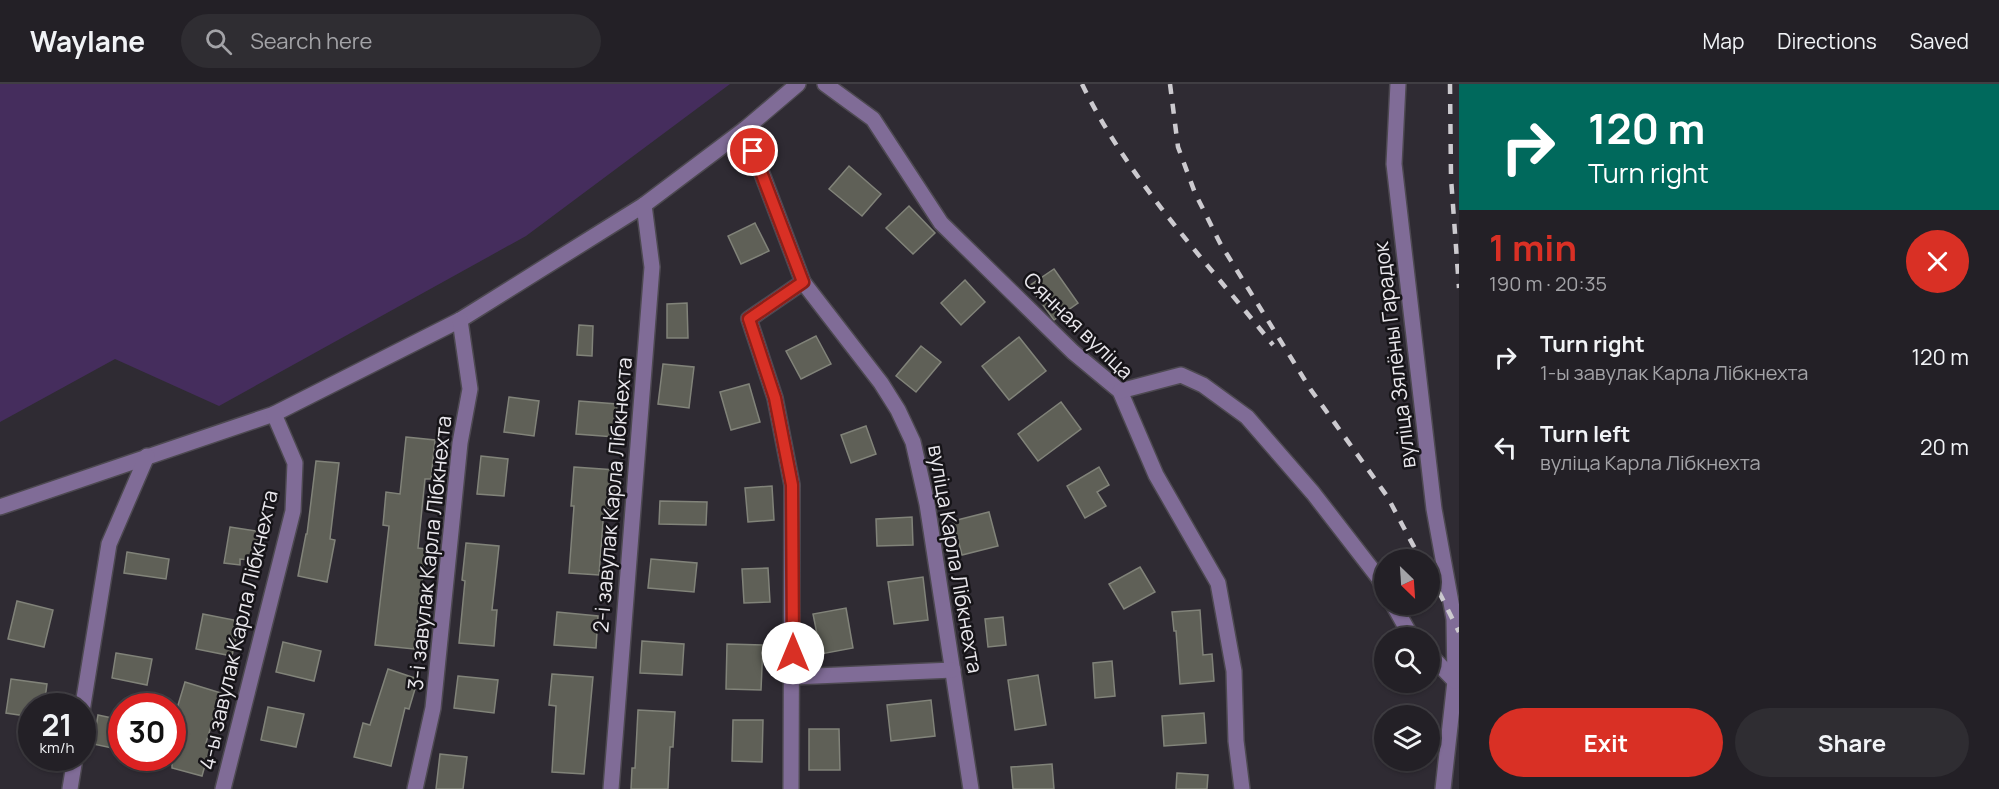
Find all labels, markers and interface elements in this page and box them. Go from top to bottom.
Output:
search box [181,14,601,68]
text: Waylane [30,22,145,60]
icon: search [202,25,235,58]
text: Search here [250,26,372,56]
text: Map [1703,27,1744,55]
text: Directions [1777,27,1877,55]
text: Saved [1910,27,1969,55]
text: 120 m [1588,99,1705,157]
icon: right [1489,108,1567,186]
pin [727,125,778,176]
icon: arrive [736,134,769,167]
text: Turn right [1588,154,1709,191]
text: 1 min [1489,223,1577,272]
button: close [1906,230,1969,293]
street label: вуліца Зялёны Гарадок [1366,240,1422,470]
street label: Сянная вуліца [1018,266,1140,385]
text: 190 m · 20:35 [1489,270,1607,297]
text: Turn right [1540,329,1645,359]
icon: right [1489,341,1522,374]
text: 120 m [1911,342,1969,372]
street label: 2-і завулак Карла Лібкнехта [586,356,638,634]
text: 1-ы завулак Карла Лібкнехта [1540,359,1808,386]
street label: 3-і завулак Карла Лібкнехта [401,414,457,692]
text: Turn left [1540,419,1630,449]
icon: left [1489,431,1522,464]
text: 20 m [1920,432,1969,462]
street label: вуліца Карла Лібкнехта [922,442,990,675]
text: вуліца Карла Лібкнехта [1540,449,1761,476]
street label: 4-ы завулак Карла Лібкнехта [192,487,284,772]
north arrow [1374,549,1440,615]
map controls [1374,549,1440,771]
position arrow [761,621,825,685]
button: search [1374,627,1440,693]
speed limit sign: 30 [108,693,186,771]
text: 21 [41,704,73,745]
button: layers [1374,705,1440,771]
button: Exit [1489,708,1723,777]
button: Share [1735,708,1969,777]
text: km/h [40,737,74,758]

